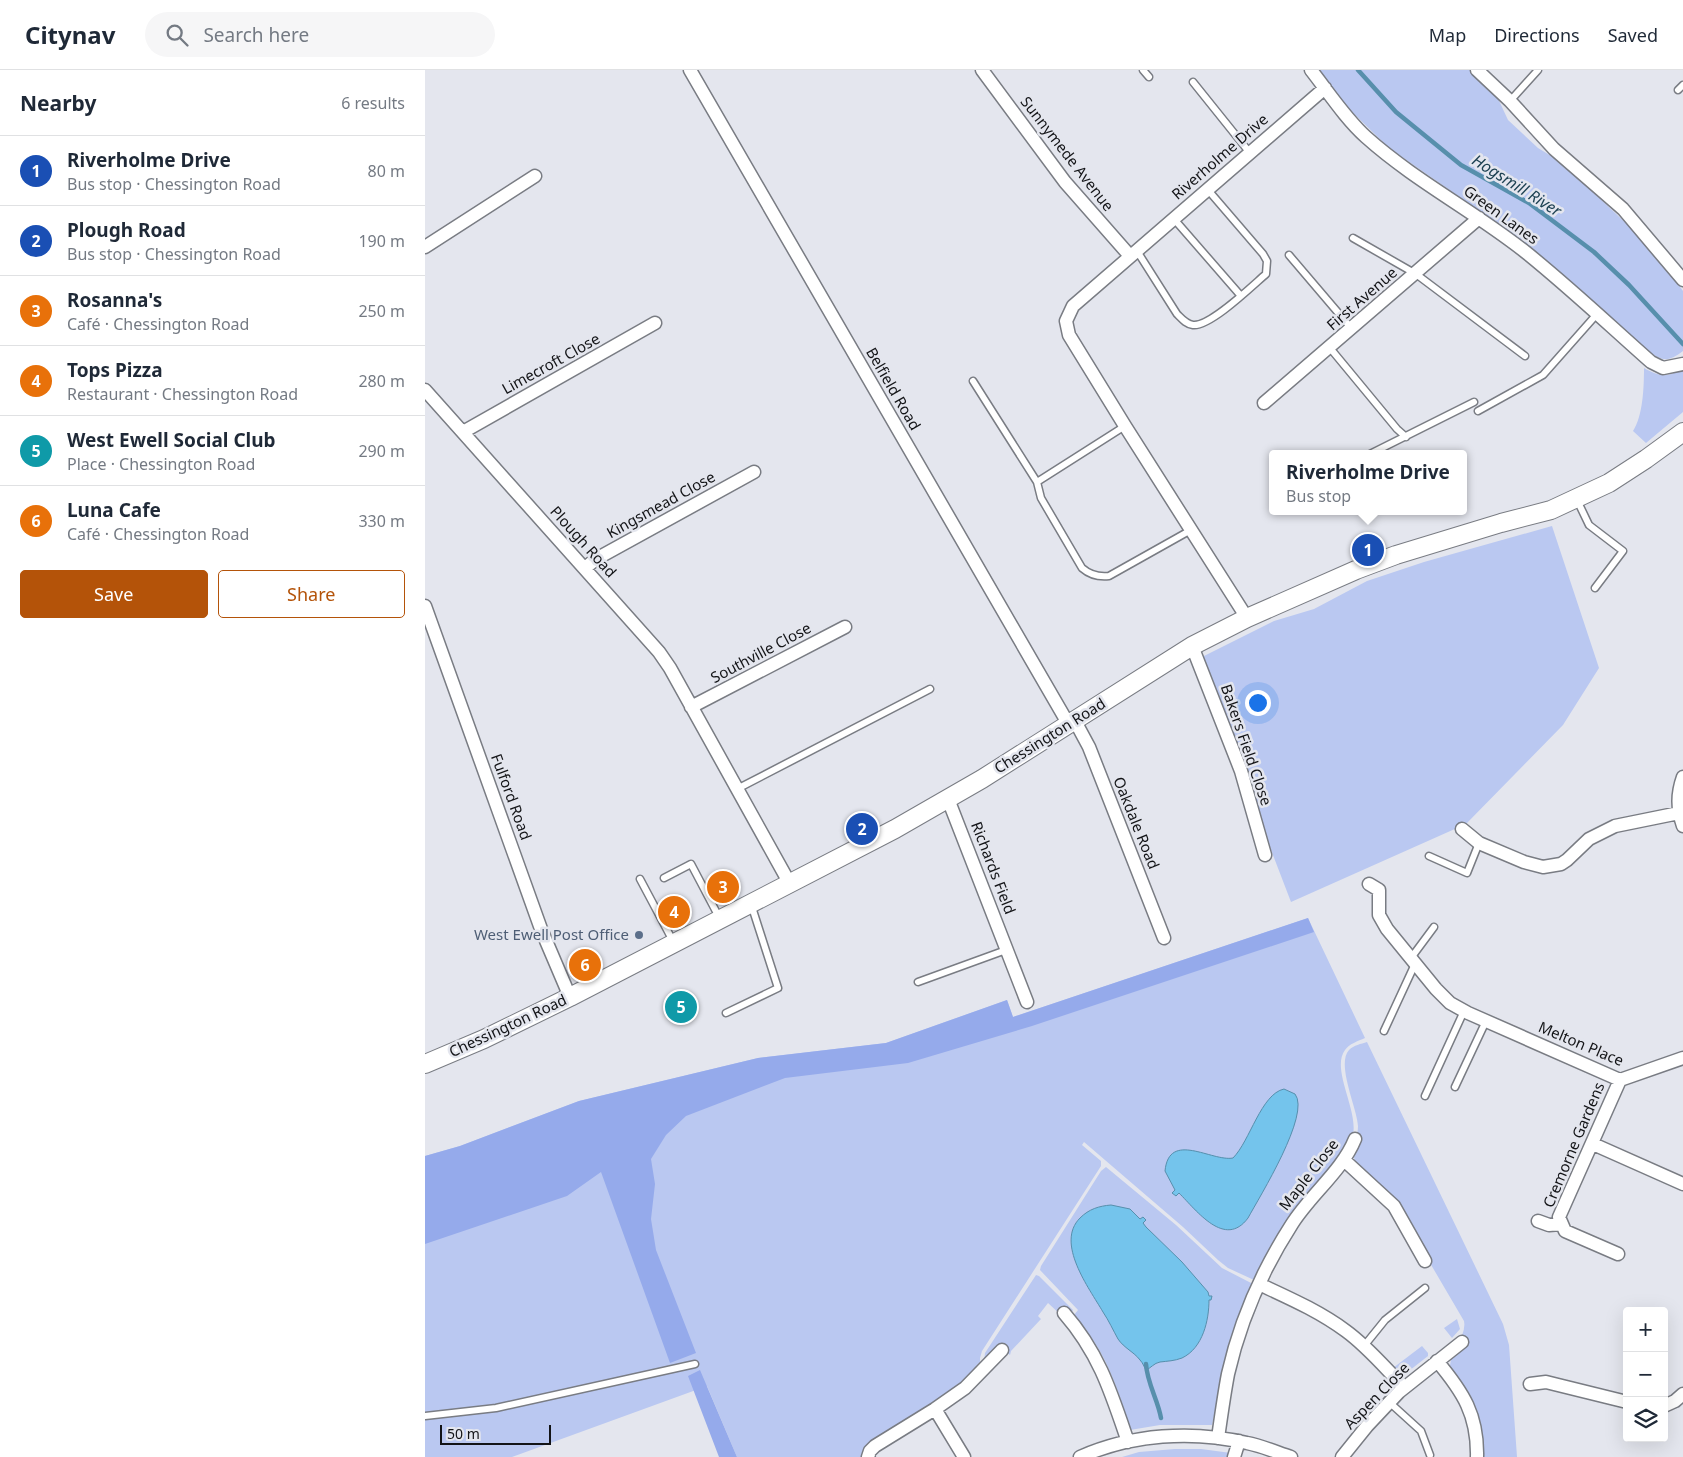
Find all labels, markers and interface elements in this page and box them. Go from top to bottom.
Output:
search box [145,12,495,57]
text: Citynav [25,18,115,51]
icon: search [163,21,191,49]
text: Search here [203,22,309,48]
text: Map [1429,23,1466,47]
text: Directions [1494,23,1580,47]
text: Saved [1608,23,1658,47]
text: Nearby [20,89,96,117]
text: 6 results [341,92,405,114]
street label: Sunnymede Avenue [1017,92,1119,215]
street label: Riverholme Drive [1167,109,1272,204]
text: Riverholme Drive [67,147,231,173]
water label: Hogsmill River [1468,149,1566,222]
text: 1 [31,160,41,182]
text: 80 m [368,160,405,182]
text: Bus stop · Chessington Road [67,173,281,195]
street label: Green Lanes [1460,180,1543,248]
text: Plough Road [67,217,186,243]
text: 2 [31,230,41,252]
text: 190 m [358,230,405,252]
text: Bus stop · Chessington Road [67,243,281,265]
street label: First Avenue [1322,262,1401,334]
text: Rosanna's [67,287,162,313]
text: 3 [31,300,41,322]
text: 250 m [358,300,405,322]
text: Café · Chessington Road [67,313,249,335]
street label: Limecroft Close [498,328,603,398]
street label: Belfield Road [862,343,926,434]
text: Tops Pizza [67,357,163,383]
text: 4 [31,370,41,392]
text: 280 m [358,370,405,392]
text: Restaurant · Chessington Road [67,383,298,405]
text: West Ewell Social Club [67,427,276,453]
text: 5 [31,440,41,462]
text: 290 m [358,440,405,462]
popup [1269,450,1467,515]
text: Place · Chessington Road [67,453,255,475]
text: Riverholme Drive [1286,459,1450,485]
street label: Kingsmead Close [603,466,718,542]
text: Bus stop [1286,485,1351,507]
text: Luna Cafe [67,497,161,523]
street label: Plough Road [546,501,621,581]
text: 6 [31,510,41,532]
text: 330 m [358,510,405,532]
text: Café · Chessington Road [67,523,249,545]
pin: 1 [1352,531,1384,569]
button: Save [20,570,208,618]
button: Share [218,570,405,618]
street label: Southville Close [707,617,814,687]
street label: Bakers Field Close [1217,681,1277,808]
your location [1245,690,1271,716]
street label: Chessington Road [990,693,1109,777]
street label: Fulford Road [487,751,537,842]
street label: Oakdale Road [1109,773,1165,872]
pin: 2 [846,810,878,848]
street label: Richards Field [967,819,1021,917]
pin: 3 [707,868,739,906]
pin: 4 [658,893,690,931]
place label: West Ewell Post Office [474,924,629,944]
marker: West Ewell Post Office [633,929,645,941]
pin: 6 [569,946,601,984]
pin: 5 [665,988,697,1026]
street label: Chessington Road [446,989,570,1061]
street label: Melton Place [1536,1016,1627,1070]
street label: Cremorne Gardens [1538,1079,1608,1210]
street label: Maple Close [1274,1135,1342,1214]
map controls [1623,1307,1668,1442]
button: + [1623,1307,1668,1352]
button: − [1623,1352,1668,1397]
street label: Aspen Close [1339,1358,1413,1433]
button: layers [1623,1397,1668,1442]
scale bar [440,1422,551,1445]
text: 50 m [447,1424,480,1443]

